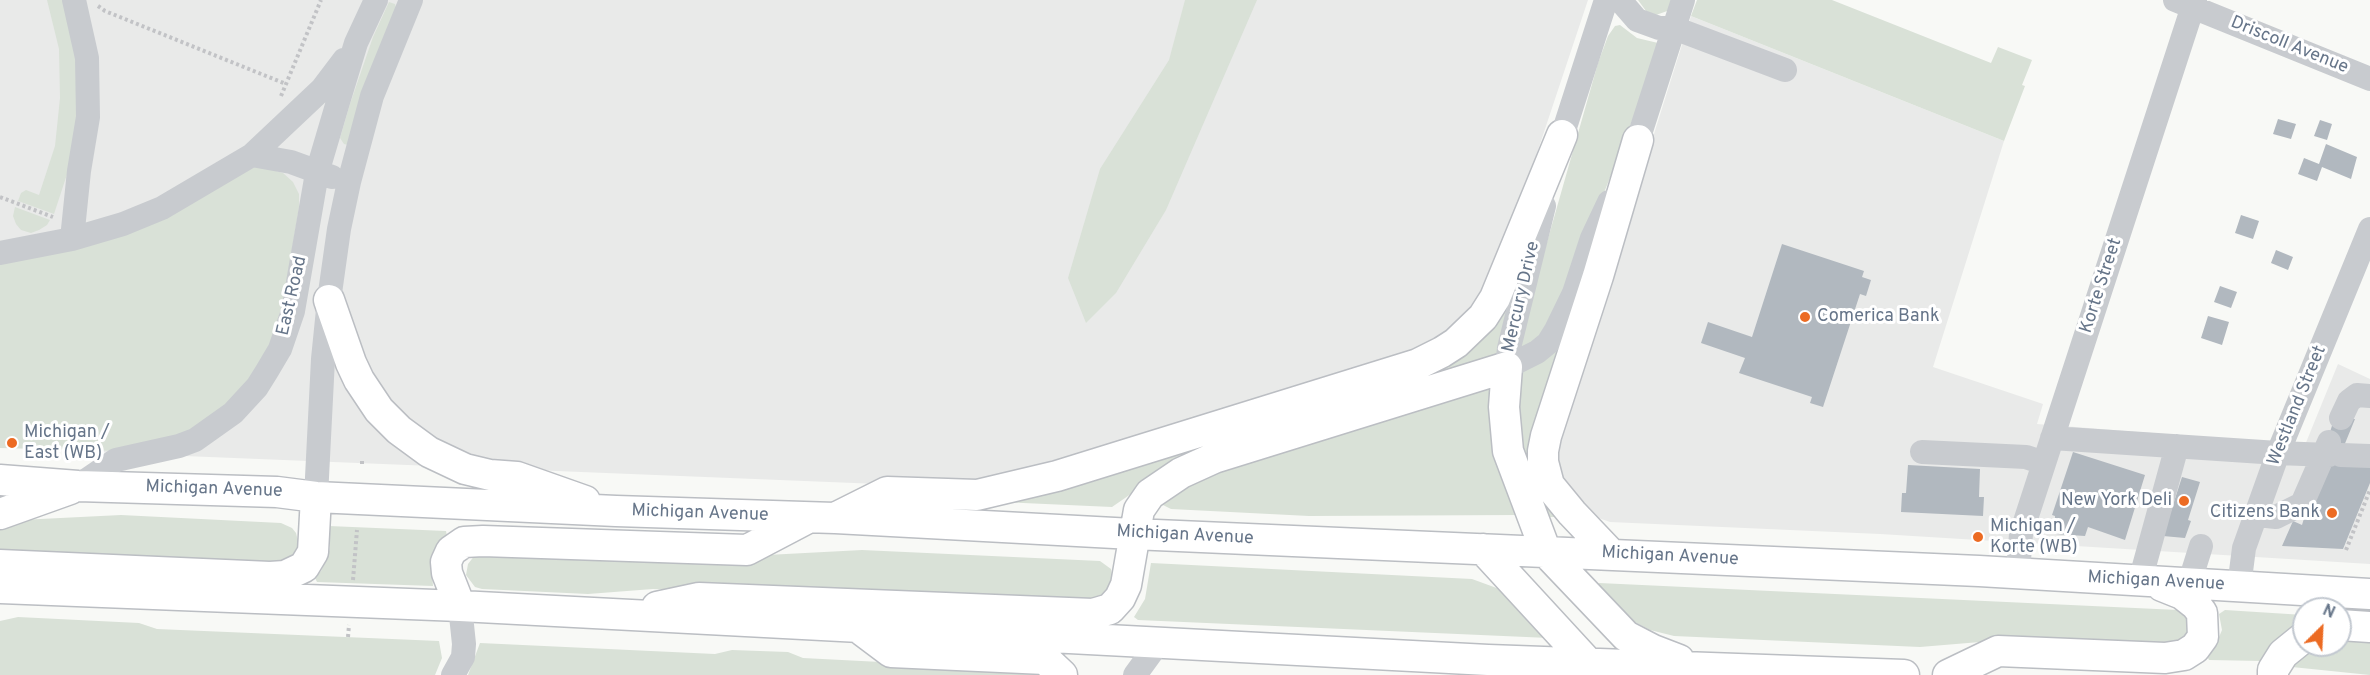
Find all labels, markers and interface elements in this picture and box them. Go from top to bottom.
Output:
street label: Driscoll Avenue [2227,13,2351,79]
street label: Korte Street [2076,236,2128,336]
street label: Mercury Drive [1499,239,1545,355]
street label: East Road [273,254,313,338]
place label: Comerica Bank [1817,306,1939,328]
marker: Comerica Bank [1798,310,1812,324]
street label: Westland Street [2264,343,2332,469]
place label: Michigan / East (WB) [24,422,110,464]
marker: Michigan / East (WB) [5,436,19,450]
street label: Michigan Avenue [145,477,283,503]
place label: New York Deli [2061,490,2172,512]
marker: New York Deli [2177,494,2191,508]
street label: Michigan Avenue [631,501,769,527]
place label: Citizens Bank [2210,502,2320,524]
marker: Citizens Bank [2325,506,2339,520]
place label: Michigan / Korte (WB) [1990,516,2078,558]
street label: Michigan Avenue [1116,522,1254,550]
marker: Michigan / Korte (WB) [1971,530,1985,544]
street label: Michigan Avenue [1601,543,1739,571]
street label: Michigan Avenue [2087,568,2225,596]
north arrow [2292,597,2352,657]
text: N [2319,601,2338,624]

